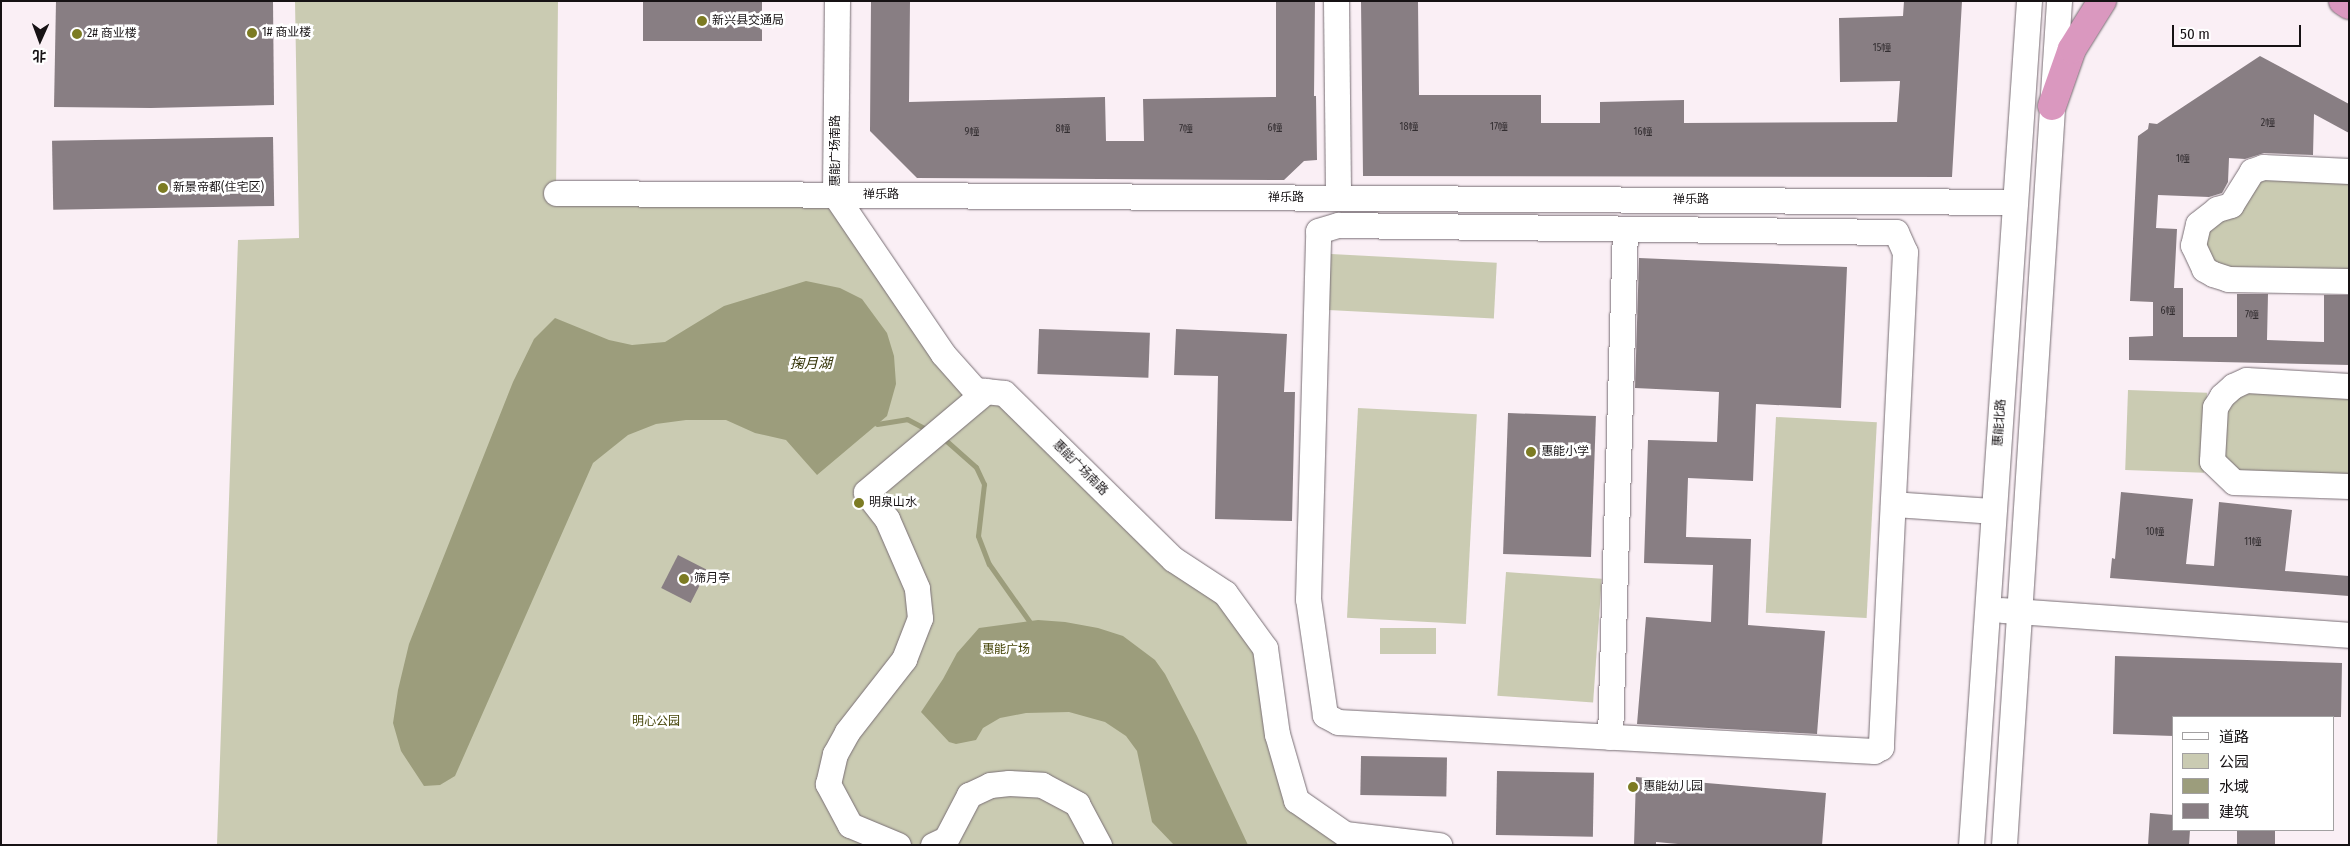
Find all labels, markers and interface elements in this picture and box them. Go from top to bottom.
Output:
place label: 新兴县交通局 [712,14,784,28]
north arrow [15,15,65,65]
marker: 新兴县交通局 [696,15,708,27]
scale bar [2175,15,2304,47]
text: 50 m [2180,25,2210,43]
place label: 1# 商业楼 [262,26,311,40]
place label: 2# 商业楼 [87,27,137,41]
marker: 1# 商业楼 [246,27,258,39]
marker: 2# 商业楼 [71,28,83,40]
house number: 15幢 [1873,43,1891,55]
text: 北 [32,47,47,64]
street label: 惠能广场南路 [829,115,843,187]
house number: 2幢 [2261,118,2275,130]
house number: 18幢 [1400,122,1418,134]
house number: 17幢 [1490,122,1508,134]
house number: 6幢 [1268,123,1282,135]
house number: 8幢 [1056,124,1070,136]
house number: 7幢 [1179,124,1193,136]
house number: 9幢 [965,127,979,139]
house number: 16幢 [1634,127,1652,139]
house number: 1幢 [2176,154,2190,166]
place label: 新景帝都(住宅区) [173,181,264,195]
marker: 新景帝都(住宅区) [157,182,169,194]
street label: 禅乐路 [863,188,899,202]
street label: 禅乐路 [1268,191,1304,205]
street label: 禅乐路 [1673,193,1709,207]
house number: 6幢 [2161,306,2175,318]
house number: 7幢 [2245,310,2259,322]
water label: 掬月湖 [790,356,832,372]
street label: 惠能北路 [1991,399,2009,447]
street label: 惠能广场南路 [1049,437,1111,499]
place label: 惠能小学 [1541,445,1589,459]
marker: 惠能小学 [1525,446,1537,458]
place label: 明泉山水 [869,496,917,510]
marker: 明泉山水 [853,497,865,509]
house number: 10幢 [2145,527,2165,539]
house number: 11幢 [2244,537,2262,549]
place label: 筛月亭 [694,572,730,586]
marker: 筛月亭 [678,573,690,585]
park label: 惠能广场 [982,643,1030,657]
park label: 明心公园 [632,715,680,729]
legend [2172,716,2335,831]
text: 道路 [2219,728,2249,746]
text: 公园 [2219,753,2249,771]
text: 水域 [2219,778,2249,796]
place label: 惠能幼儿园 [1643,780,1703,794]
marker: 惠能幼儿园 [1627,781,1639,793]
text: 建筑 [2219,803,2249,821]

